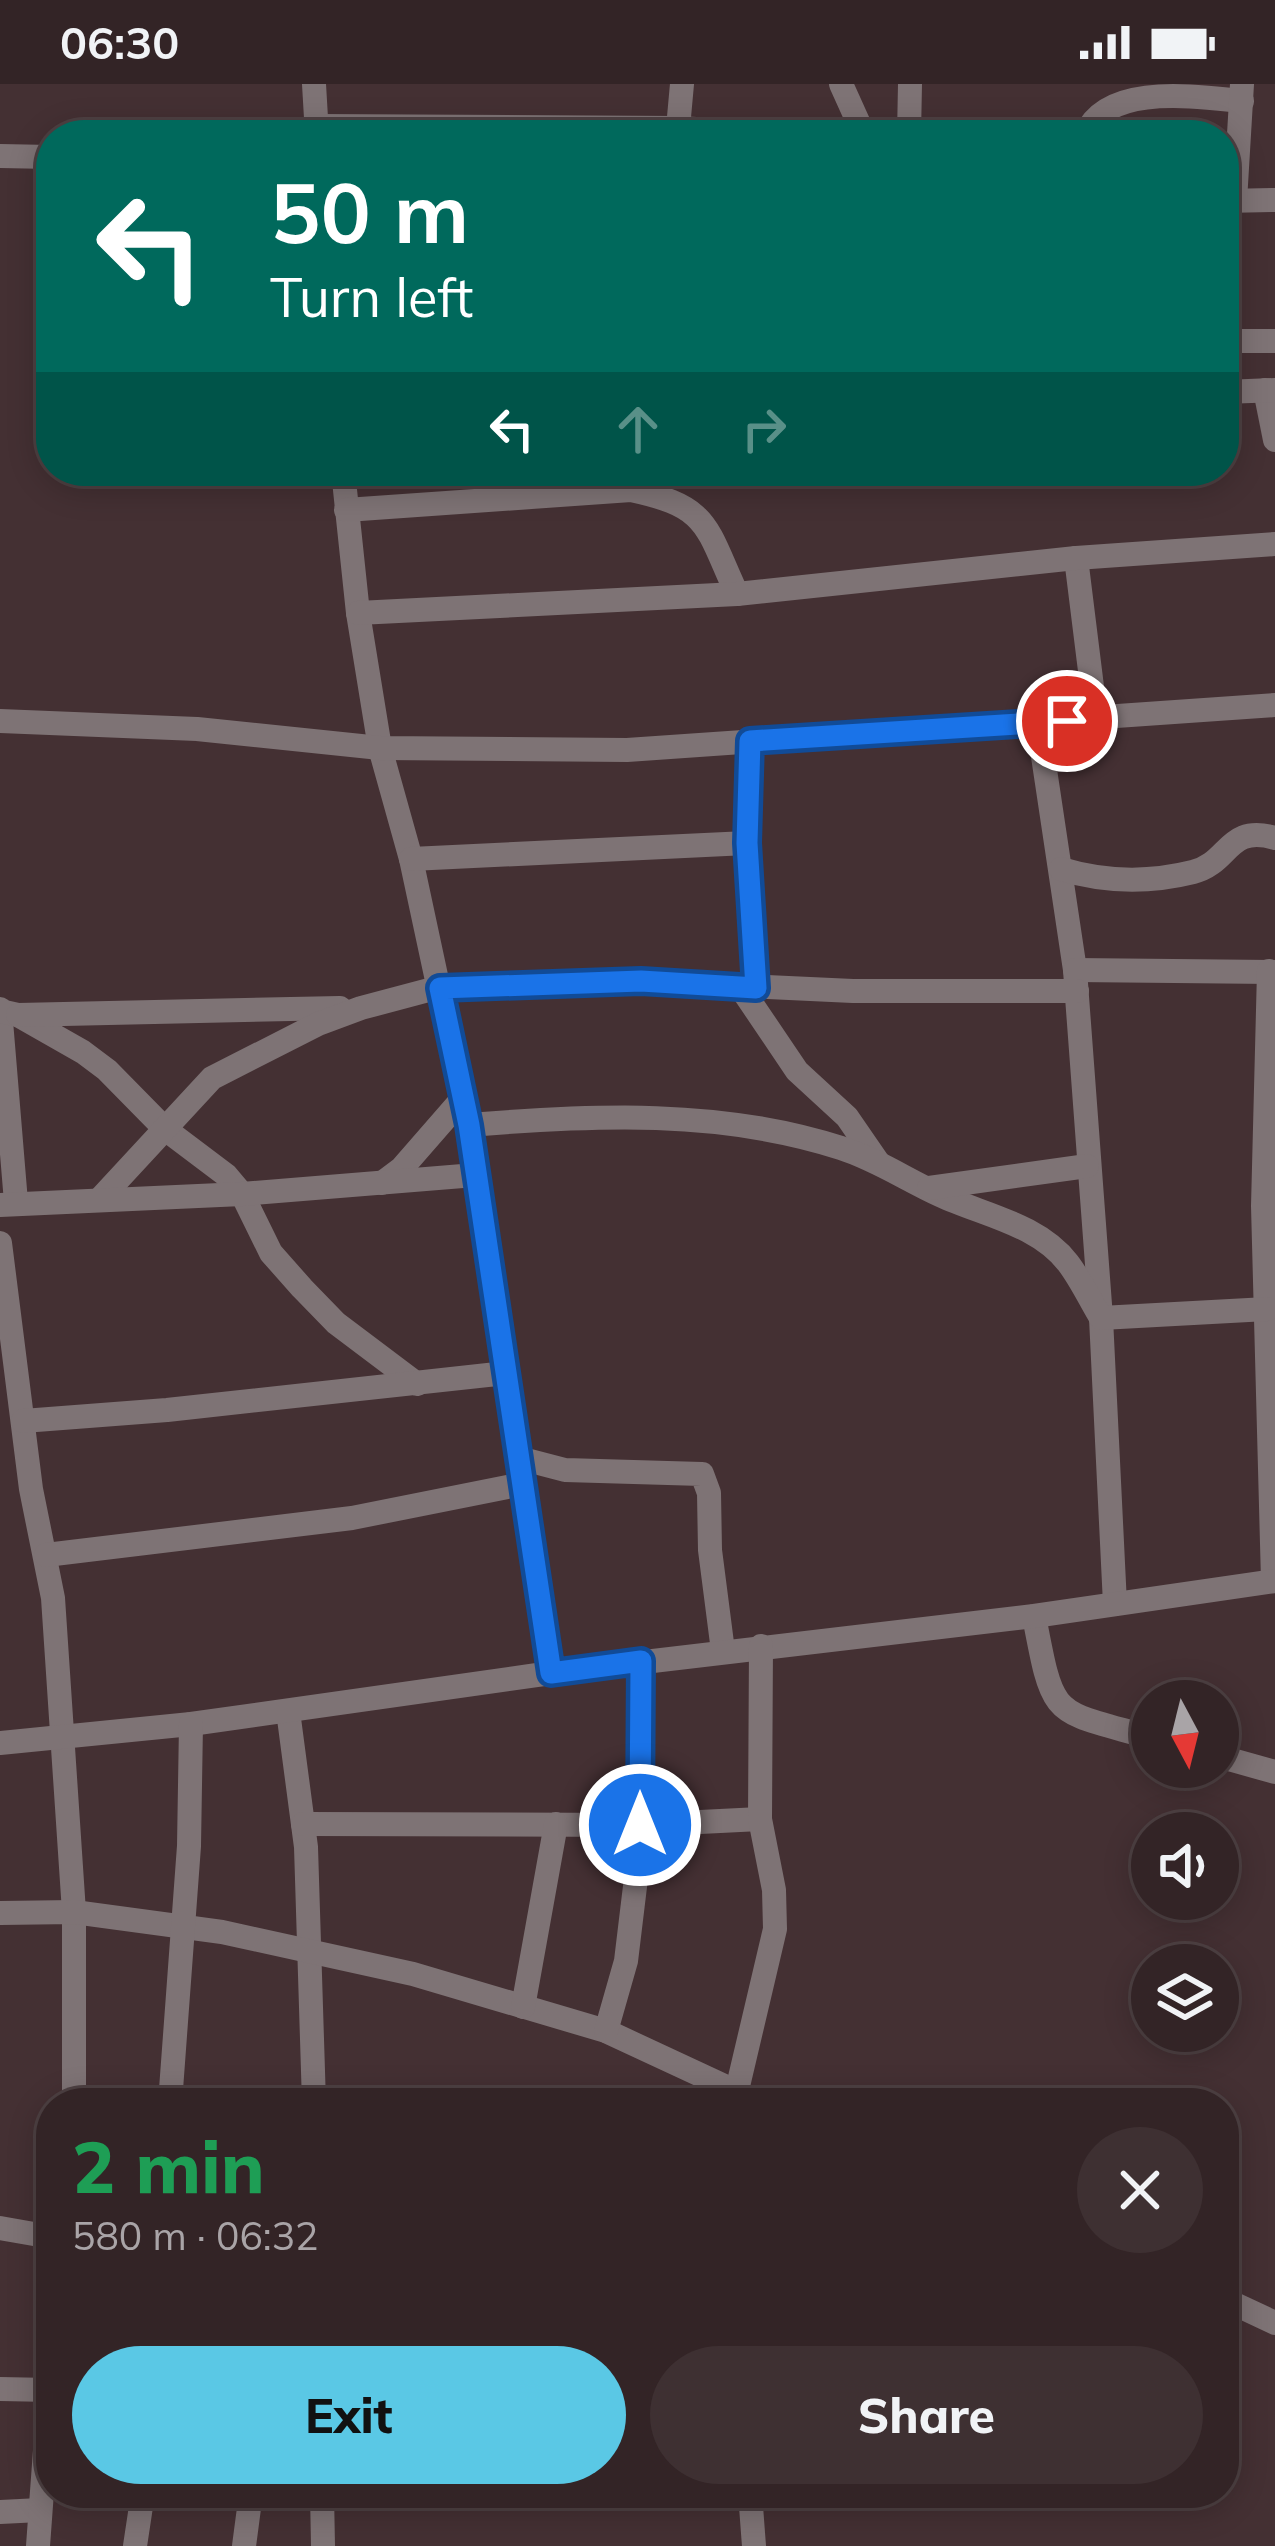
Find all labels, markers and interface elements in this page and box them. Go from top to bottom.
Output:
text: 06:30 [60,14,179,70]
text: 50 m [270,159,469,264]
icon: left [72,168,228,324]
text: Turn left [270,263,473,331]
icon: left [479,396,545,462]
icon: ahead [605,396,671,462]
icon: right [731,396,797,462]
pin [1016,670,1118,772]
icon: arrive [1034,688,1100,754]
north arrow [1131,1680,1239,1788]
map controls [1131,1680,1239,2052]
position arrow [577,1762,703,1888]
button: sound [1131,1812,1239,1920]
button: layers [1131,1944,1239,2052]
text: 2 min [72,2121,265,2211]
button: close [1077,2127,1203,2253]
text: 580 m · 06:32 [72,2211,318,2260]
button: Exit [72,2346,626,2484]
button: Share [650,2346,1203,2484]

